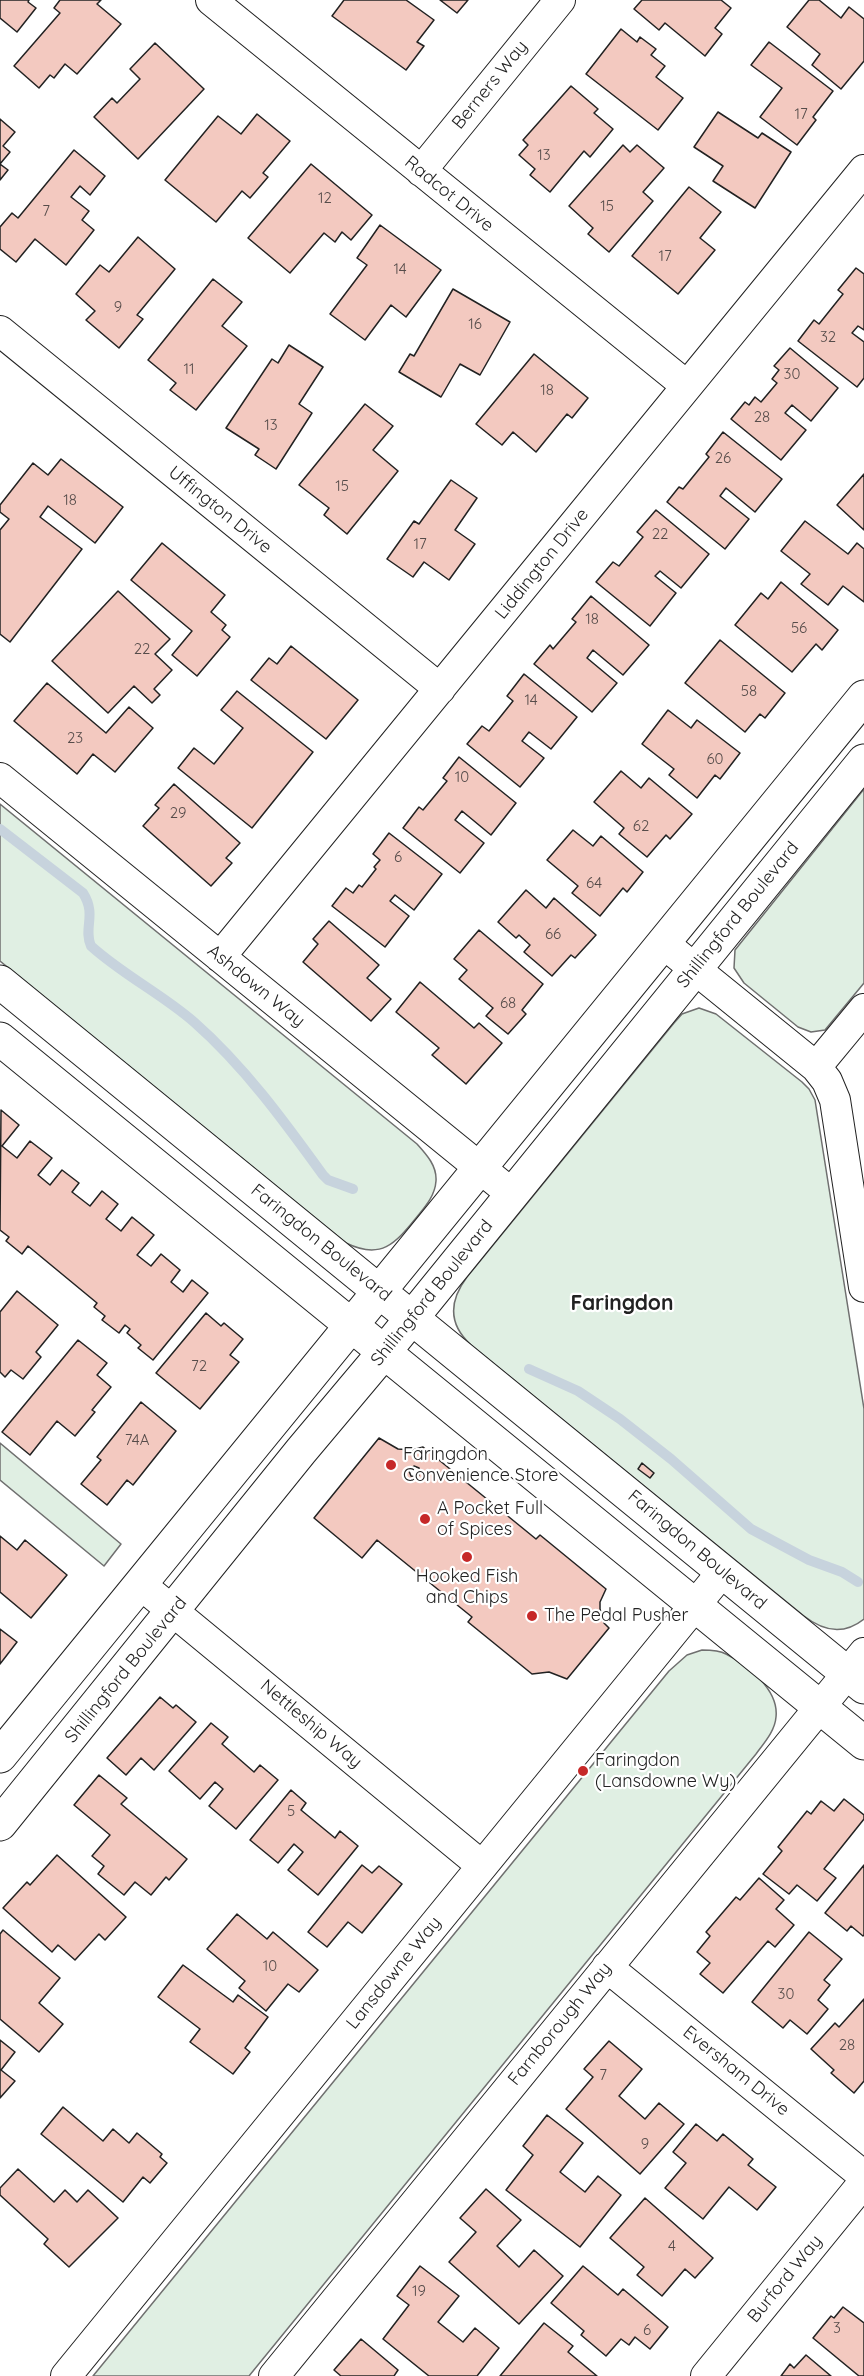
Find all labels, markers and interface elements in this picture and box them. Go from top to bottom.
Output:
street label: Berners Way [448,36,532,134]
house number: 17 [794,105,808,123]
house number: 13 [537,146,551,164]
street label: Radcot Drive [400,151,498,237]
house number: 12 [318,189,332,207]
house number: 15 [600,197,614,215]
house number: 7 [42,202,50,220]
house number: 17 [658,247,672,265]
house number: 14 [393,260,407,278]
house number: 9 [114,298,122,316]
house number: 16 [468,315,482,333]
house number: 32 [820,328,836,346]
house number: 11 [183,360,195,378]
house number: 30 [784,365,800,383]
house number: 18 [540,381,554,399]
house number: 28 [754,408,770,426]
house number: 13 [264,416,278,434]
house number: 26 [715,449,731,467]
street label: Uffington Drive [164,462,276,558]
house number: 15 [335,477,349,495]
house number: 18 [63,491,77,509]
street label: Liddington Drive [491,504,593,624]
house number: 22 [652,525,668,543]
house number: 17 [413,535,427,553]
house number: 18 [585,610,599,628]
house number: 56 [791,619,807,637]
house number: 22 [134,640,150,658]
house number: 58 [741,682,757,700]
house number: 14 [524,691,538,709]
house number: 23 [67,729,83,747]
house number: 60 [707,750,723,768]
house number: 10 [455,768,469,786]
house number: 29 [170,804,186,822]
house number: 62 [633,817,649,835]
street label: Shillingford Boulevard [672,838,804,992]
house number: 6 [394,848,402,866]
house number: 64 [586,874,602,892]
house number: 66 [545,925,561,943]
street label: Ashdown Way [203,940,309,1032]
house number: 68 [500,994,516,1012]
street label: Faringdon Boulevard [246,1180,396,1306]
street label: Shillingford Boulevard [366,1216,498,1370]
district label: Faringdon [571,1291,673,1317]
house number: 72 [191,1357,207,1375]
house number: 74A [125,1431,149,1449]
place label: Faringdon Convenience Store [403,1444,558,1486]
marker: Faringdon Convenience Store [384,1458,398,1472]
street label: Faringdon Boulevard [623,1486,771,1614]
place label: A Pocket Full of Spices [437,1498,543,1540]
marker: A Pocket Full of Spices [418,1512,432,1526]
marker: Hooked Fish and Chips [460,1550,474,1564]
place label: Hooked Fish and Chips [416,1566,518,1608]
street label: Shillingford Boulevard [60,1593,192,1747]
place label: The Pedal Pusher [544,1605,688,1627]
marker: The Pedal Pusher [525,1609,539,1623]
street label: Nettleship Way [256,1675,366,1773]
place label: Faringdon (Lansdowne Wy) [595,1750,736,1792]
marker: Faringdon (Lansdowne Wy) [576,1764,590,1778]
house number: 5 [287,1802,295,1820]
street label: Lansdowne Way [342,1912,446,2034]
house number: 10 [263,1957,277,1975]
street label: Farnborough Way [504,1958,616,2090]
house number: 30 [778,1985,794,2003]
street label: Eversham Drive [678,2021,794,2121]
house number: 28 [839,2036,855,2054]
house number: 7 [599,2066,607,2084]
house number: 9 [641,2135,649,2153]
street label: Burford Way [743,2231,827,2327]
house number: 4 [668,2237,676,2255]
house number: 19 [412,2282,426,2300]
house number: 3 [833,2319,841,2337]
house number: 6 [643,2321,651,2339]

